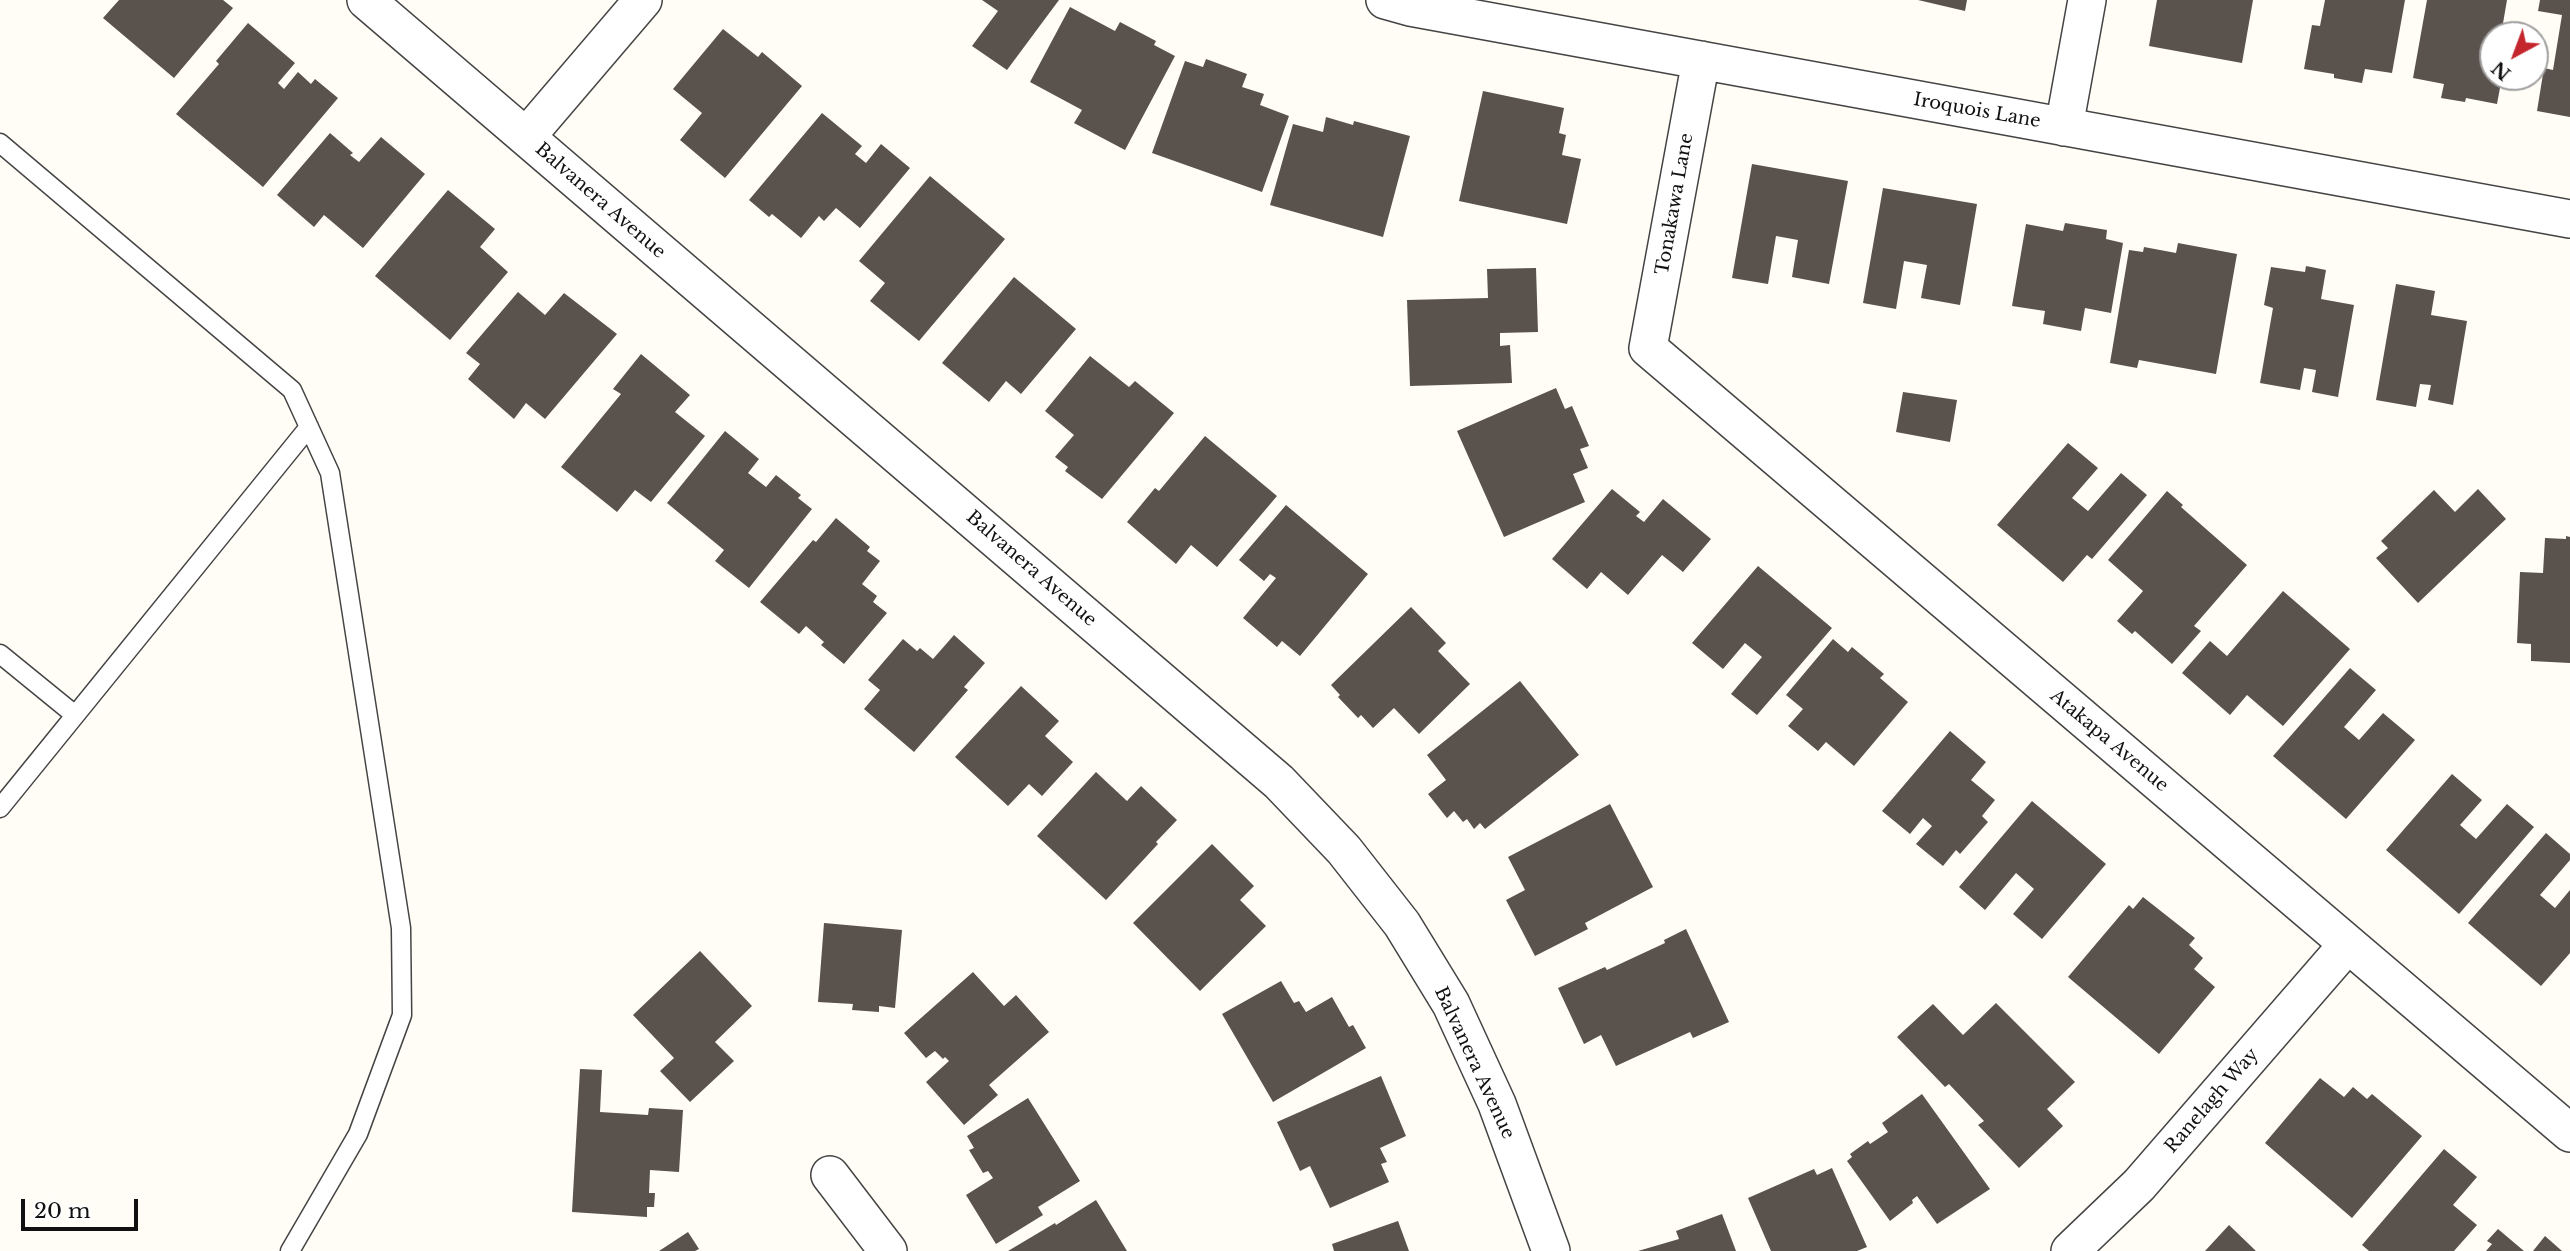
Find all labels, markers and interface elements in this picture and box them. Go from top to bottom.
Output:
north arrow [2479,21,2549,91]
text: N [2487,56,2515,85]
street label: Iroquois Lane [1912,89,2042,133]
street label: Tonakawa Lane [1652,132,1698,276]
street label: Balvanera Avenue [531,139,669,263]
street label: Balvanera Avenue [962,507,1100,631]
street label: Atakapa Avenue [2046,685,2172,797]
street label: Balvanera Avenue [1429,984,1519,1142]
street label: Ranelagh Way [2161,1044,2263,1158]
scale bar [24,1184,142,1228]
text: 20 m [34,1198,91,1224]

